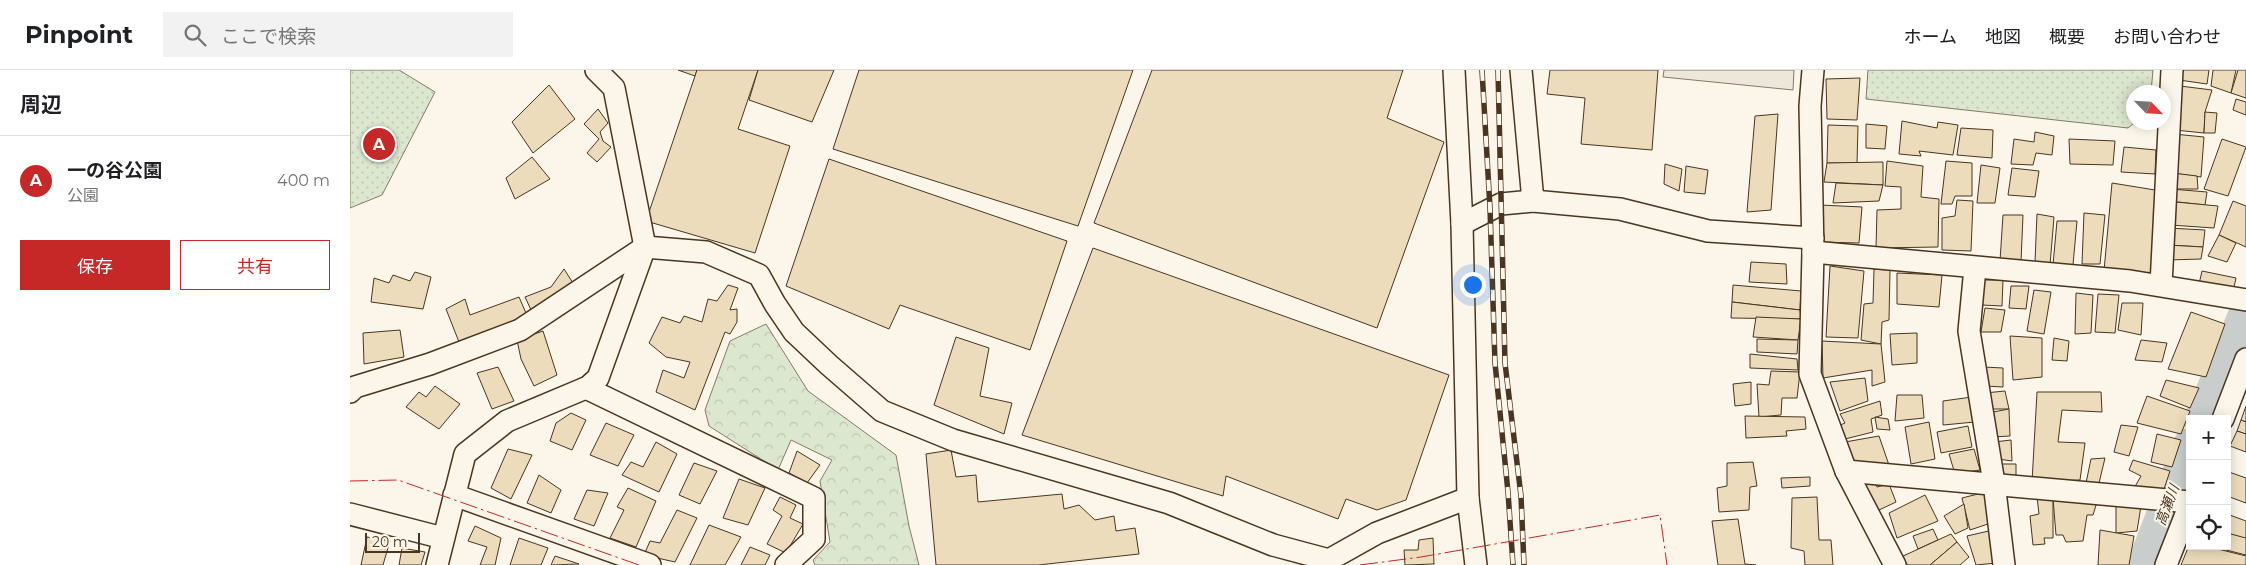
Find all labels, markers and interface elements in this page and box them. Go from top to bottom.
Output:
search box [163,12,513,57]
text: Pinpoint [25,20,133,49]
icon: search [181,21,209,49]
text: ここで検索 [221,25,316,48]
text: ホーム [1904,26,1957,48]
text: 地図 [1985,26,2021,48]
text: 概要 [2049,26,2085,48]
text: お問い合わせ [2113,26,2221,48]
north arrow [2126,85,2171,130]
text: 周辺 [20,92,62,117]
pin: A [363,125,395,163]
text: 一の谷公園 [67,159,162,182]
text: A [30,171,42,190]
text: 400 m [277,171,330,190]
text: 公園 [67,186,99,205]
button: 保存 [20,240,170,290]
button: 共有 [180,240,330,290]
your location [1460,272,1486,298]
map controls [2186,415,2231,550]
button: + [2186,415,2231,460]
button: − [2186,460,2231,505]
water label: 高瀬川 [2151,480,2184,528]
button: locate [2186,505,2231,550]
scale bar [365,530,420,553]
text: 20 m [372,533,408,551]

